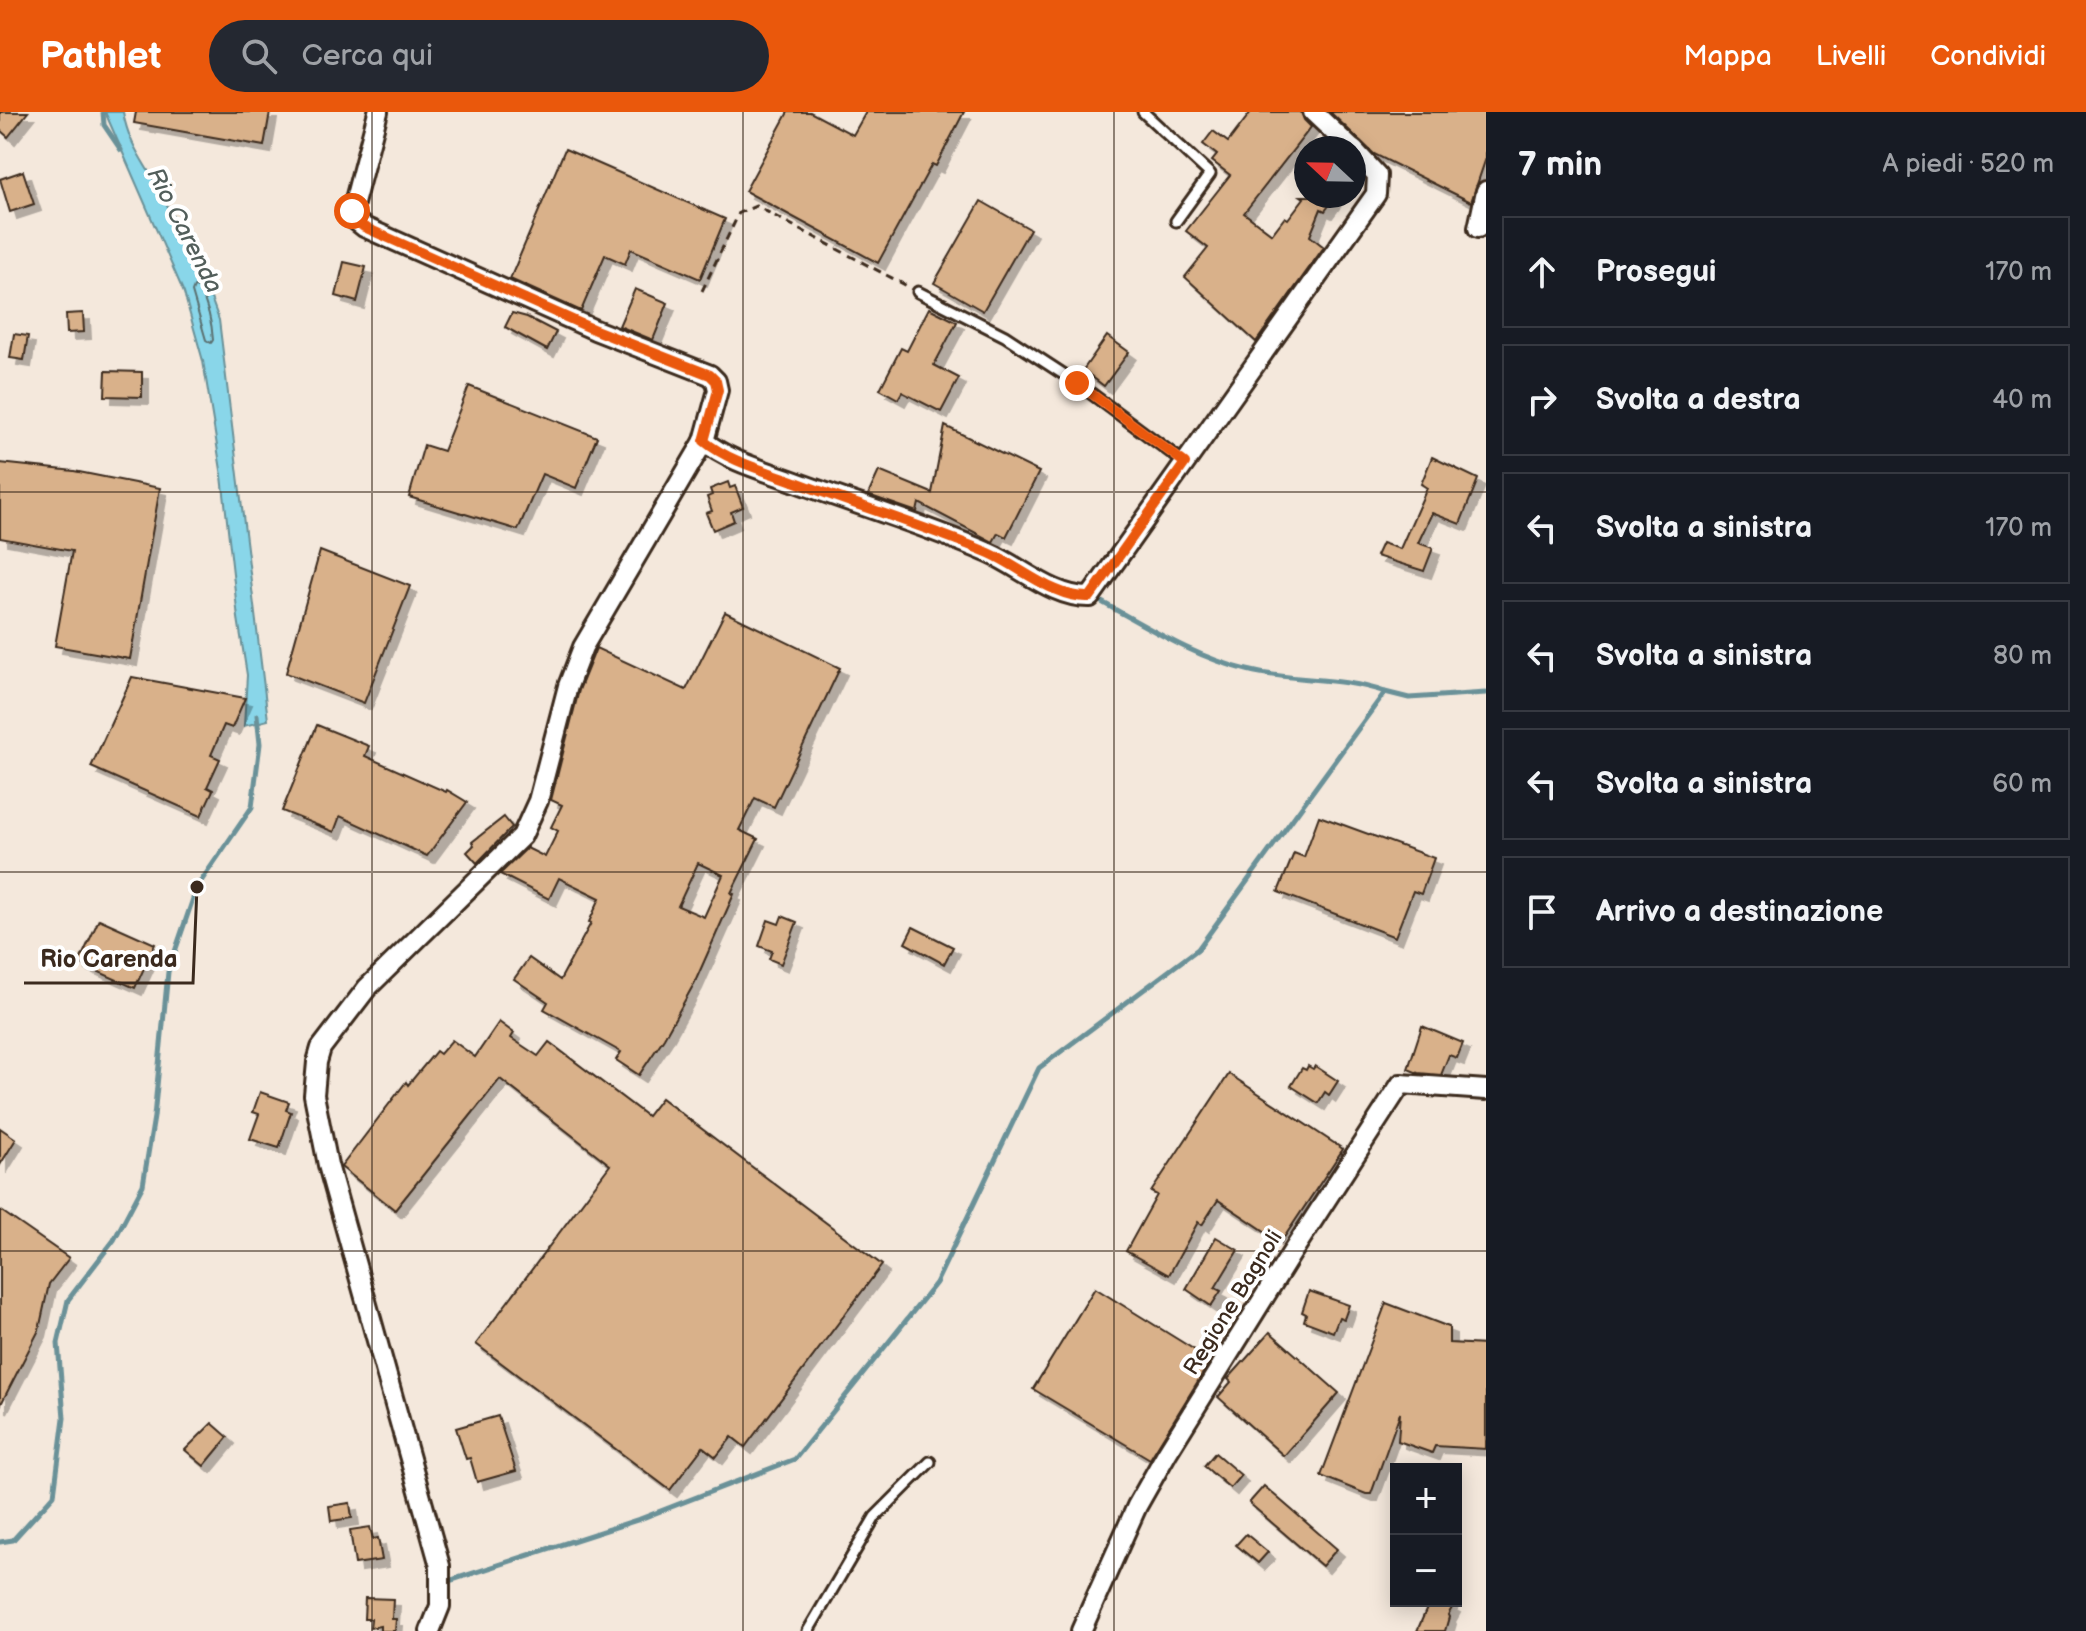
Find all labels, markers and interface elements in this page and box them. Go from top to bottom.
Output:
search box [209,20,769,92]
text: Pathlet [40,34,161,79]
icon: search [237,34,281,78]
text: Cerca qui [301,38,433,74]
text: Mappa [1683,40,1772,73]
text: Livelli [1816,40,1886,73]
text: Condividi [1930,40,2046,73]
north arrow [1294,136,1366,208]
text: 7 min [1518,144,1602,185]
text: A piedi · 520 m [1883,149,2054,180]
water label: Rio Carenda [141,163,229,298]
route start [334,193,370,229]
icon: ahead [1520,250,1564,294]
text: Prosegui [1596,254,1716,290]
text: 170 m [1985,257,2052,288]
route end [1059,365,1095,401]
icon: right [1520,378,1564,422]
text: Svolta a destra [1596,382,1801,418]
text: 40 m [1992,385,2052,416]
icon: left [1520,506,1564,550]
text: Svolta a sinistra [1596,510,1812,546]
text: 170 m [1985,513,2052,544]
icon: left [1520,634,1564,678]
text: Svolta a sinistra [1596,638,1812,674]
text: 80 m [1993,641,2052,672]
icon: left [1520,762,1564,806]
text: Svolta a sinistra [1596,766,1812,802]
text: 60 m [1992,769,2052,800]
icon: arrive [1520,890,1564,934]
text: Arrivo a destinazione [1596,894,1883,930]
callout: Rio Carenda [24,935,193,983]
text: Rio Carenda [40,945,178,974]
street label: Regione Bagnoli [1178,1225,1289,1380]
map controls [1390,1463,1462,1607]
button: + [1390,1463,1462,1535]
button: − [1390,1535,1462,1607]

